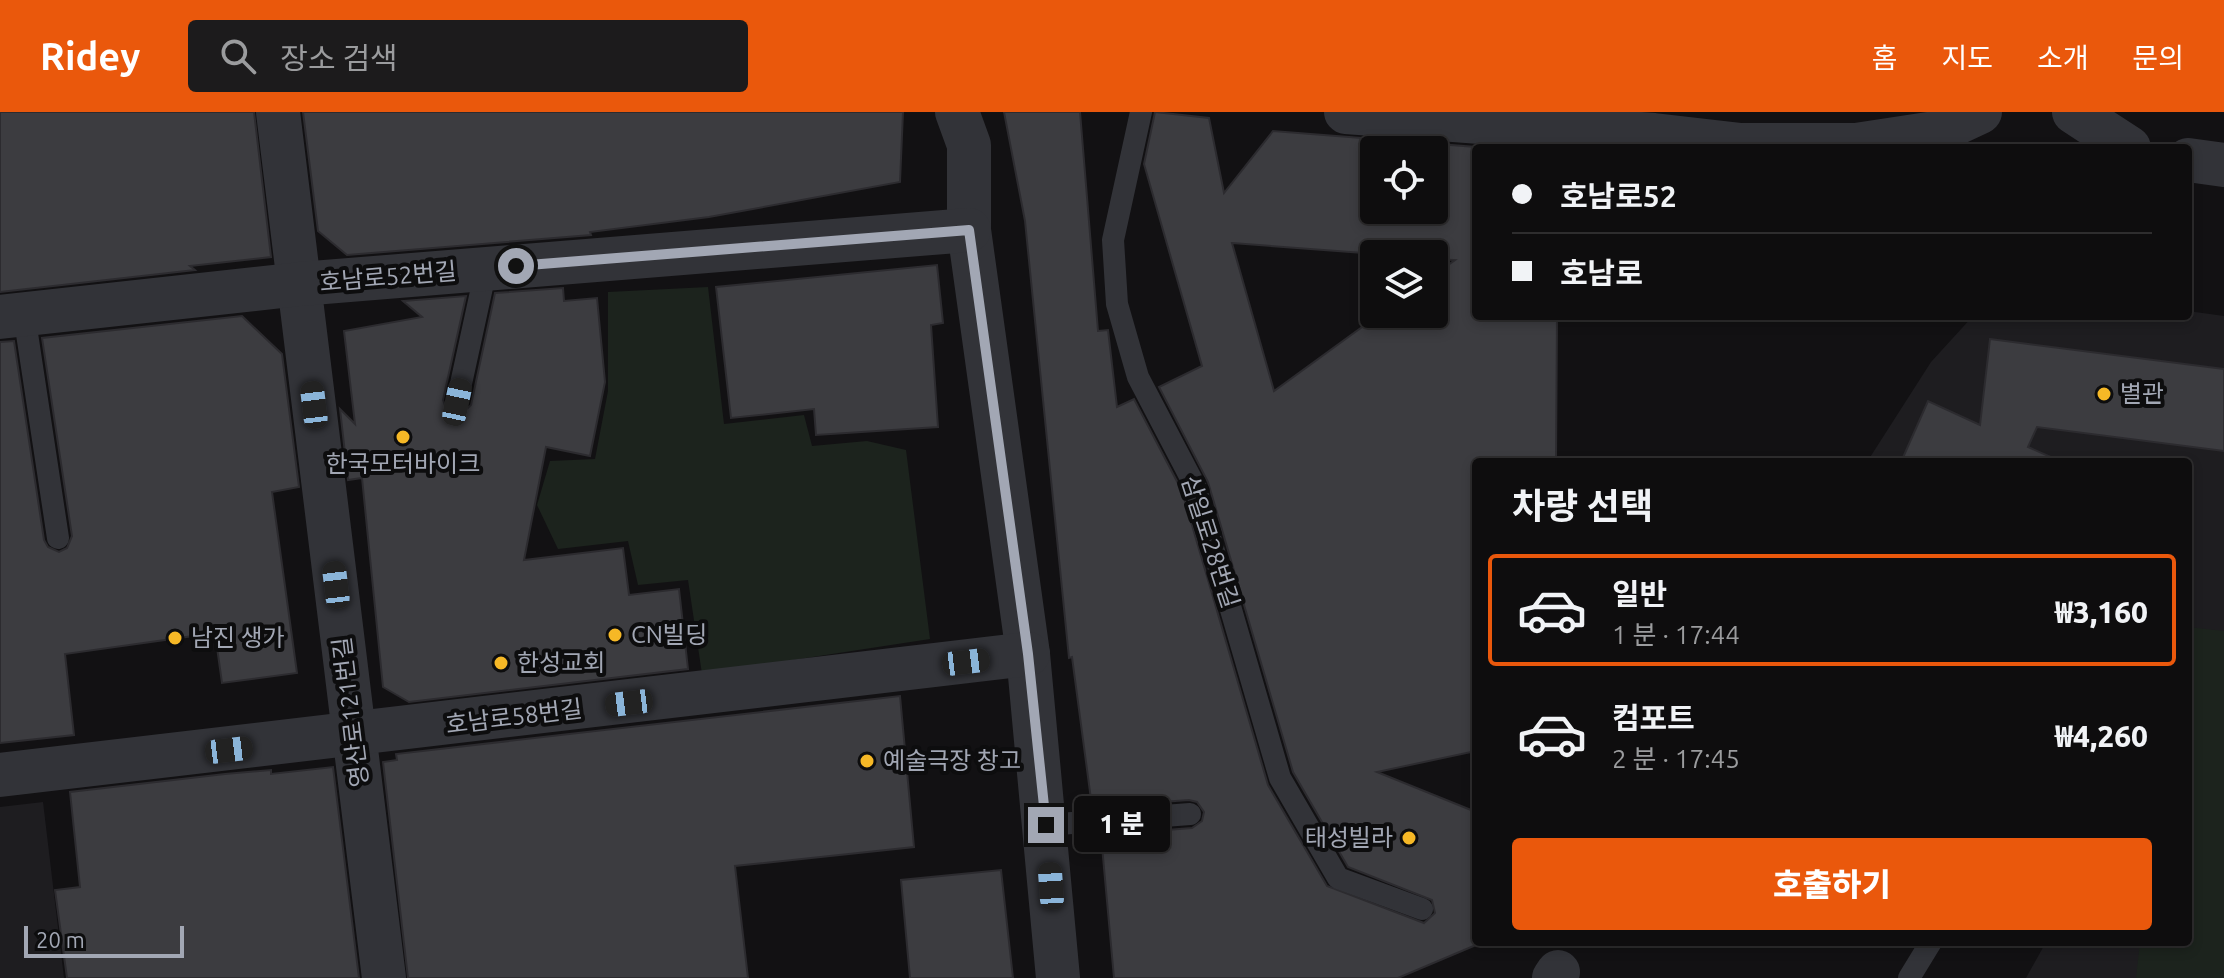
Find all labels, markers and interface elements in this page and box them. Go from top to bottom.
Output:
search box [188,20,748,92]
icon: search [216,34,260,78]
text: Ridey [40,35,140,77]
text: 장소 검색 [280,41,398,75]
text: 홈 [1872,42,1897,73]
text: 지도 [1941,42,1993,73]
text: 소개 [2037,42,2088,73]
text: 문의 [2132,42,2184,73]
map controls [1360,136,1448,328]
button: locate [1360,136,1448,224]
text: 호남로52 [1560,179,1677,213]
button: layers [1360,240,1448,328]
route start [498,248,534,284]
text: 호남로 [1560,256,1643,290]
street label: 호남로52번길 [318,257,458,296]
car [440,376,474,428]
car [299,380,329,430]
place label: 별관 [2120,380,2164,407]
marker: 별관 [2095,385,2113,403]
marker: 한국모터바이크 [394,428,412,446]
place label: 한국모터바이크 [326,450,480,477]
street label: 삼일로28번길 [1176,472,1245,611]
text: 차량 선택 [1512,485,1653,526]
car [321,560,351,610]
icon: car [1516,574,1588,646]
text: 일반 [1612,577,1667,611]
text: ₩3,160 [2055,595,2148,629]
text: 1 분 · 17:44 [1612,620,1740,649]
place label: CN빌딩 [631,621,707,648]
place label: 남진 생가 [191,624,285,651]
marker: CN빌딩 [606,626,624,644]
marker: 남진 생가 [166,629,184,647]
street label: 영산로121번길 [328,635,373,789]
car [941,647,991,677]
place label: 한성교회 [517,649,605,676]
marker: 한성교회 [492,654,510,672]
car [604,688,654,718]
street label: 호남로58번길 [444,695,584,738]
icon: car [1516,698,1588,770]
text: 컴포트 [1612,701,1695,735]
text: ₩4,260 [2055,719,2148,753]
car [204,735,254,765]
text: 2 분 · 17:45 [1612,744,1740,773]
place label: 예술극장 창고 [883,747,1021,774]
marker: 예술극장 창고 [858,752,876,770]
callout: 1 분 [1074,797,1170,853]
route end [1028,807,1064,843]
text: 1 분 [1100,809,1144,838]
place label: 태성빌라 [1305,824,1393,851]
marker: 태성빌라 [1400,829,1418,847]
button: 호출하기 [1512,838,2152,930]
car [1037,861,1065,911]
scale bar [24,922,184,958]
text: 20 m [36,927,85,952]

